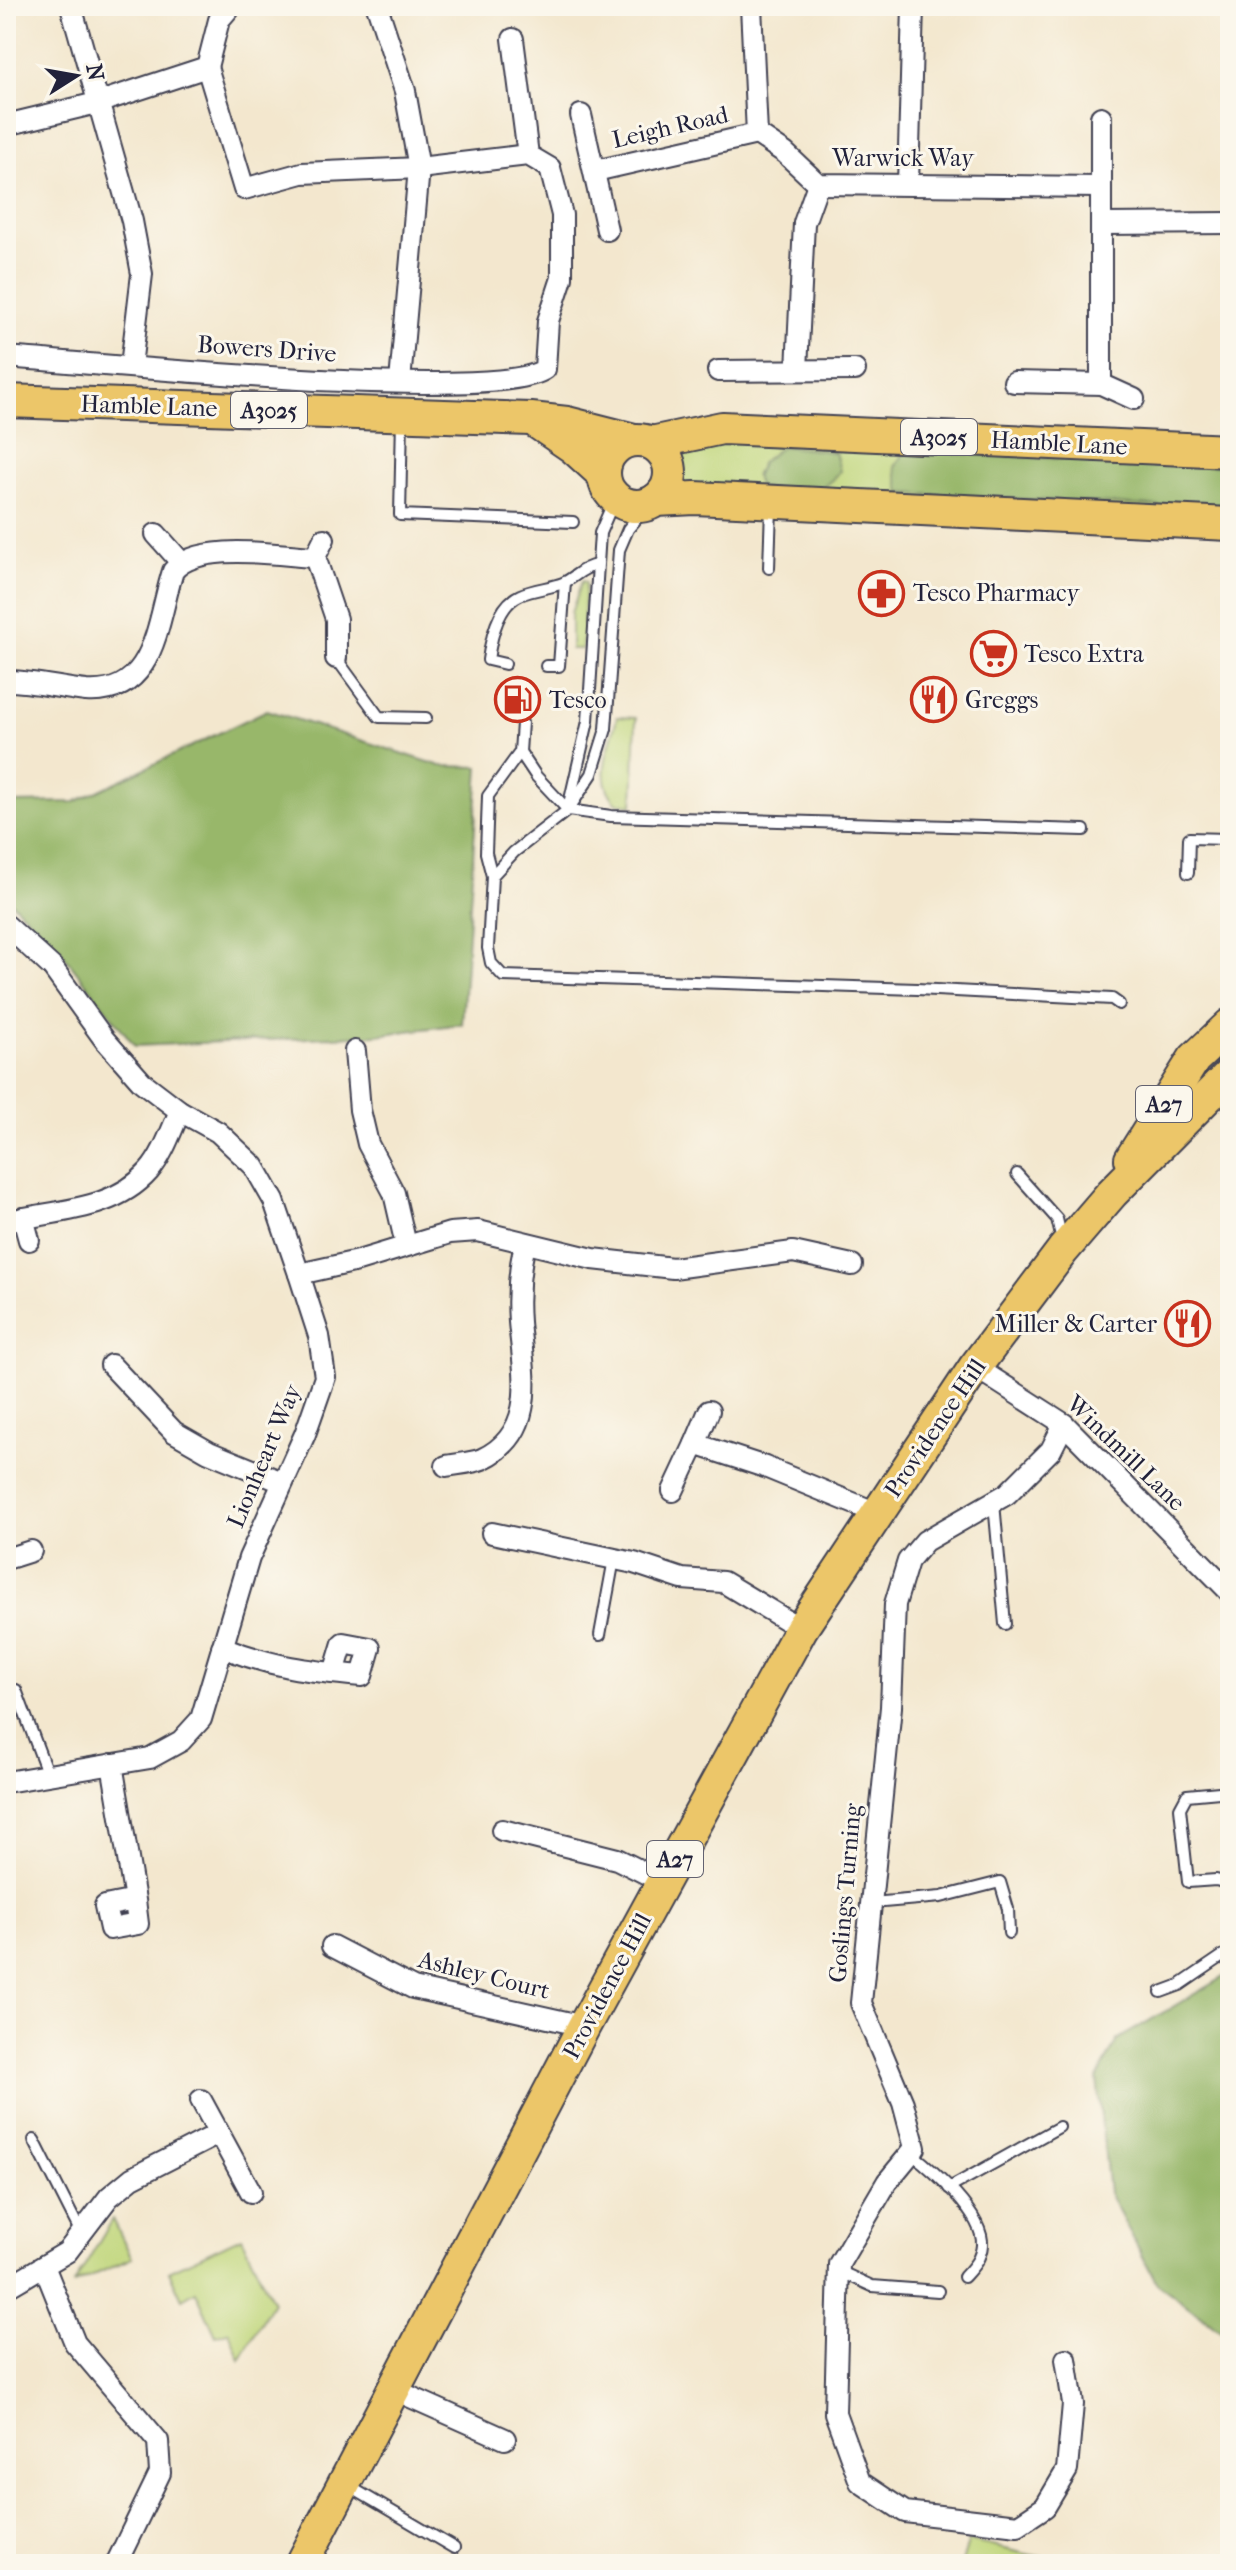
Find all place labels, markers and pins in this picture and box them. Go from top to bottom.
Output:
pharmacy icon: Tesco Pharmacy [858,569,906,617]
place label: Tesco Pharmacy [913,579,1081,607]
supermarket icon: Tesco Extra [969,630,1017,678]
place label: Tesco Extra [1024,640,1145,668]
fuel station icon: Tesco [494,676,542,724]
restaurant icon: Greggs [910,676,958,724]
place label: Tesco [549,686,607,714]
place label: Greggs [965,686,1039,714]
restaurant icon: Miller & Carter [1164,1300,1212,1348]
place label: Miller & Carter [995,1310,1158,1338]

